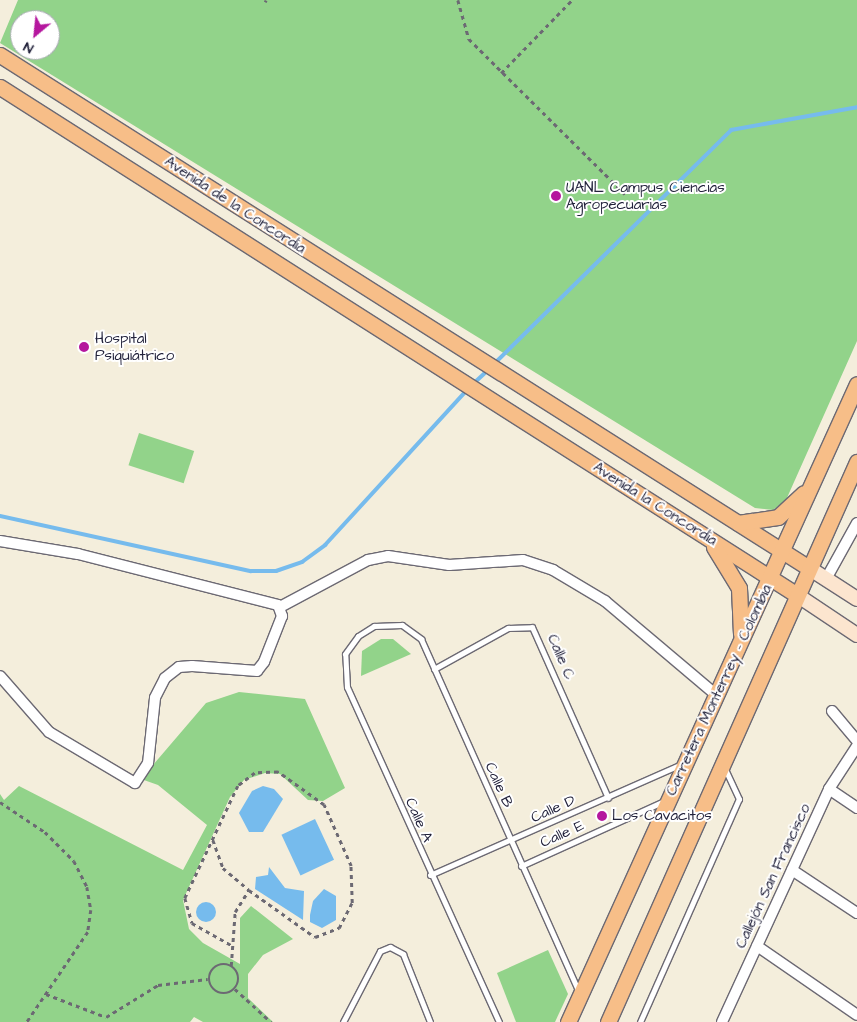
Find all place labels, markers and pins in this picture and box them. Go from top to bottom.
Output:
place label: UANL Campus Ciencias Agropecuarias [566,178,725,213]
marker: UANL Campus Ciencias Agropecuarias [550,190,562,202]
place label: Hospital Psiquiátrico [95,329,174,364]
marker: Hospital Psiquiátrico [77,340,91,354]
place label: Los Cavacitos [612,807,712,825]
marker: Los Cavacitos [596,810,608,822]

